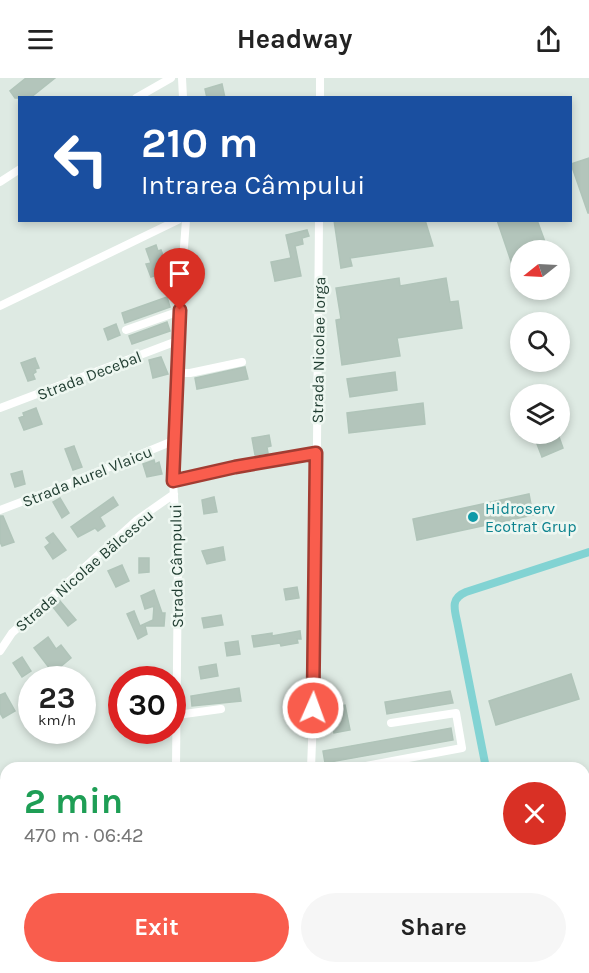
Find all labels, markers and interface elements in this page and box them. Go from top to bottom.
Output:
icon: menu [24,23,57,56]
text: Headway [237,23,352,55]
icon: share [532,23,565,56]
text: 210 m [141,118,258,168]
icon: left [42,120,120,198]
text: Intrarea Câmpului [141,169,365,201]
north arrow [510,240,570,300]
map controls [510,240,570,444]
pin [154,248,205,310]
icon: arrive [163,257,196,290]
street label: Strada Nicolae Iorga [308,276,329,424]
button: search [510,312,570,372]
street label: Strada Decebal [34,347,144,404]
button: layers [510,384,570,444]
street label: Strada Aurel Vlaicu [19,442,155,511]
place label: Hidroserv Ecotrat Grup [485,499,577,536]
street label: Strada Câmpului [166,504,187,628]
street label: Strada Nicolae Bălcescu [12,505,157,635]
marker: Hidroserv Ecotrat Grup [466,510,480,524]
speed limit sign: 30 [108,666,186,744]
position arrow [281,676,345,740]
text: 23 [39,680,75,716]
text: km/h [38,711,76,729]
text: 2 min [24,780,123,822]
button: close [503,782,566,845]
text: 470 m · 06:42 [24,824,144,847]
button: Exit [24,893,289,962]
button: Share [301,893,566,962]

